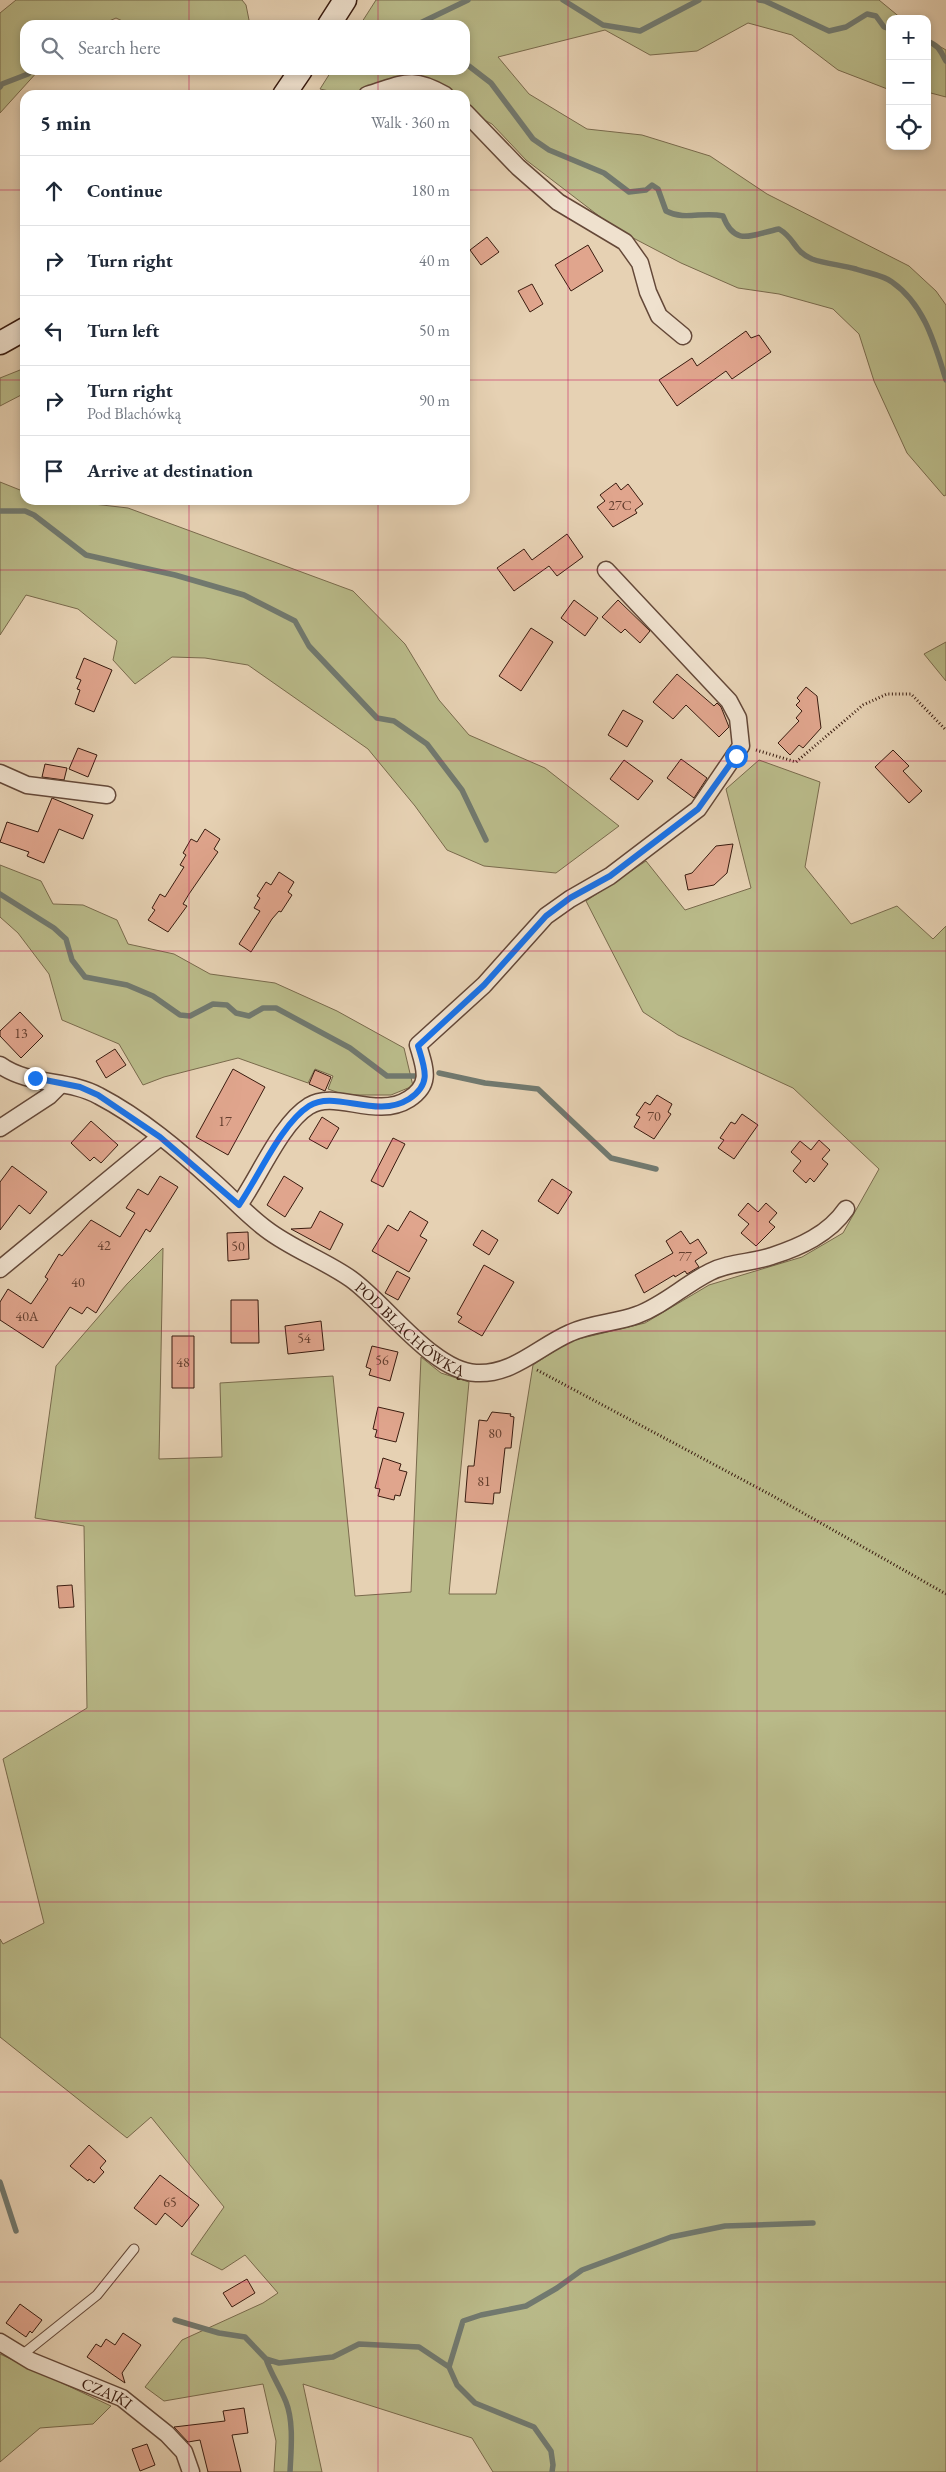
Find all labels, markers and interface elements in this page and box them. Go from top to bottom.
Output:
map controls [886,15,931,150]
button: + [886,15,931,60]
search box [20,20,470,75]
icon: search [38,34,66,62]
text: Search here [78,35,160,60]
button: − [886,60,931,105]
button: locate [886,105,931,150]
text: 5 min [40,109,91,136]
text: Walk · 360 m [371,112,450,133]
icon: ahead [40,177,68,205]
text: Continue [87,178,162,203]
text: 180 m [411,180,450,201]
icon: right [40,247,68,275]
text: Turn right [87,248,173,273]
text: 40 m [419,250,450,271]
icon: left [40,317,68,345]
text: Turn left [87,318,159,343]
text: 50 m [419,320,450,341]
text: Turn right [87,378,173,403]
icon: right [40,387,68,415]
text: 90 m [419,390,450,411]
text: Pod Blachówką [87,403,181,424]
icon: arrive [40,457,68,485]
text: Arrive at destination [87,458,253,483]
house number: 27C [608,496,632,514]
route start [725,745,748,768]
house number: 13 [14,1024,28,1042]
route end [24,1067,47,1090]
house number: 70 [647,1107,661,1125]
house number: 17 [218,1112,232,1130]
house number: 42 [97,1236,111,1254]
house number: 50 [231,1237,245,1255]
house number: 77 [678,1247,692,1265]
house number: 40 [71,1273,85,1291]
street label: POD BLACHÓWKĄ [351,1277,469,1382]
house number: 40A [15,1307,39,1325]
house number: 54 [297,1329,311,1347]
house number: 56 [375,1351,389,1369]
house number: 48 [176,1353,190,1371]
house number: 80 [488,1424,502,1442]
house number: 81 [477,1472,491,1490]
house number: 65 [163,2193,177,2211]
street label: CZAJKI [78,2373,138,2414]

